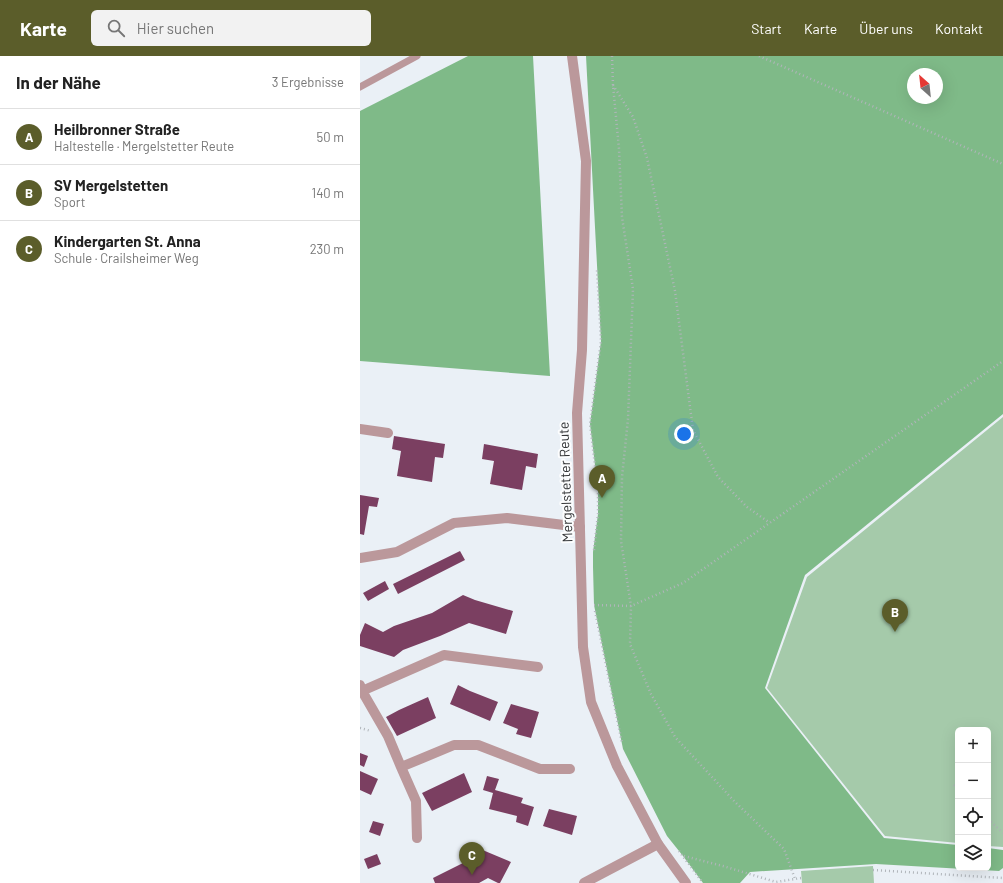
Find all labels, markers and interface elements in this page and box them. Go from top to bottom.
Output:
search box [91,10,371,46]
text: Karte [20,17,67,40]
icon: search [105,17,127,39]
text: Hier suchen [137,19,214,37]
text: Start [751,20,782,37]
text: Karte [804,20,837,37]
text: Über uns [859,20,913,37]
text: Kontakt [935,20,983,37]
north arrow [907,68,943,104]
text: In der Nähe [16,72,101,92]
text: 3 Ergebnisse [272,74,344,90]
text: Heilbronner Straße [54,120,180,138]
text: A [25,129,33,145]
text: 50 m [317,129,344,145]
text: Haltestelle · Mergelstetter Reute [54,138,234,154]
text: SV Mergelstetten [54,176,168,194]
text: B [25,185,33,201]
text: 140 m [312,185,344,201]
text: Sport [54,194,85,210]
text: Kindergarten St. Anna [54,232,201,250]
text: C [25,241,33,257]
text: 230 m [310,241,344,257]
text: Schule · Crailsheimer Weg [54,250,199,266]
street label: Mergelstetter Reute [554,421,576,543]
your location [674,424,694,444]
pin: A [589,465,615,498]
pin: B [882,599,908,632]
map controls [955,727,991,871]
button: + [955,727,991,763]
button: − [955,763,991,799]
button: locate [955,799,991,835]
button: layers [955,835,991,871]
pin: C [459,842,485,875]

